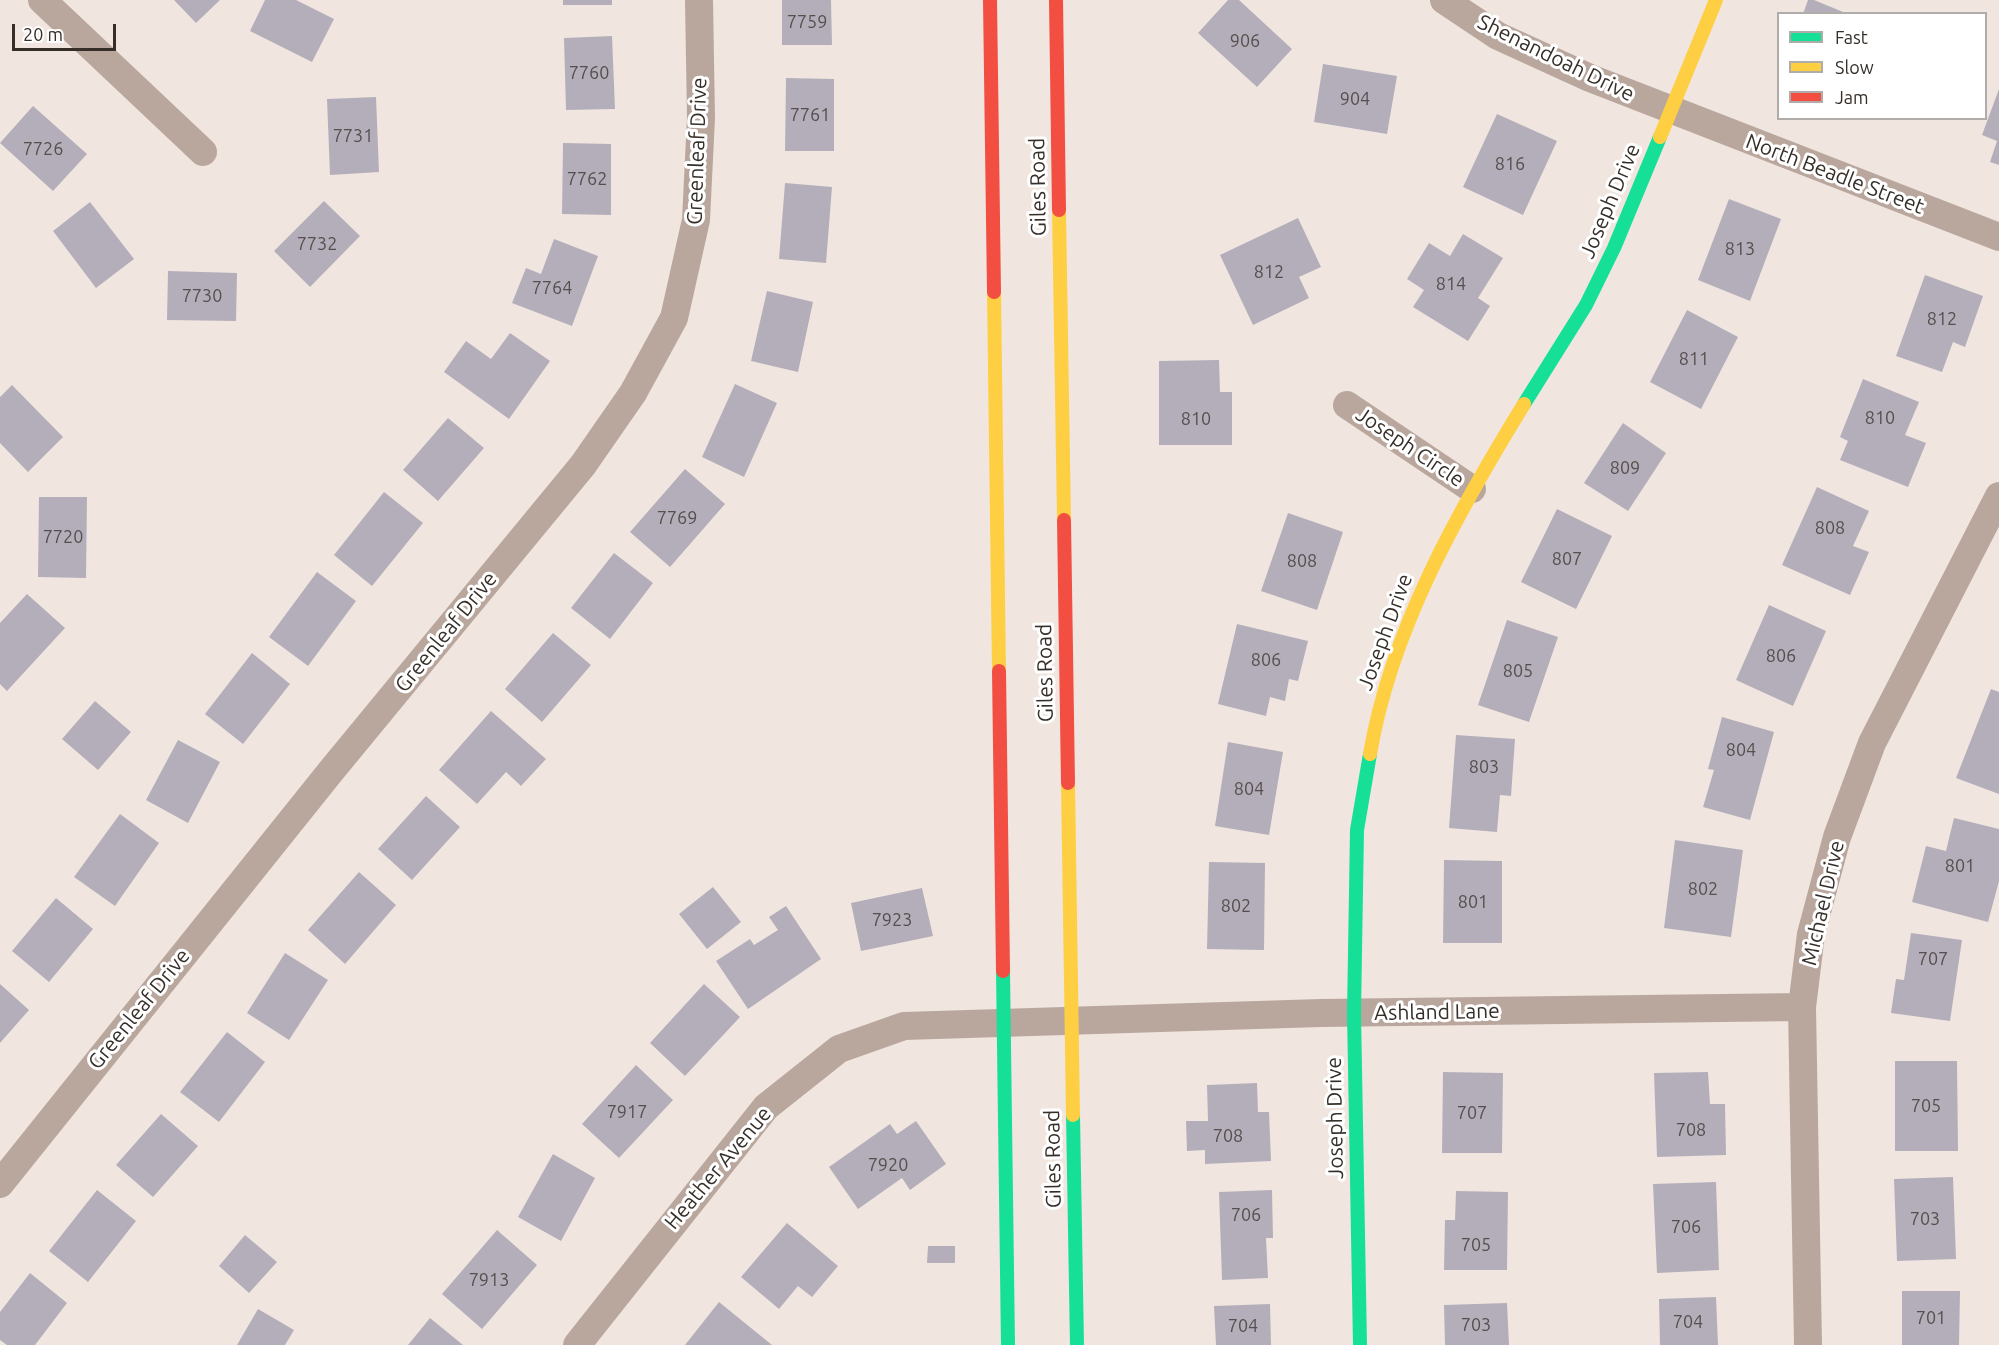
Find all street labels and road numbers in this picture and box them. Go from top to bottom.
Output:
street label: Shenandoah Drive [1474,9,1638,107]
street label: Greenleaf Drive [682,77,712,225]
street label: North Beadle Street [1742,128,1928,220]
street label: Giles Road [1025,138,1051,236]
street label: Joseph Drive [1575,140,1645,262]
street label: Joseph Circle [1351,402,1469,492]
street label: Greenleaf Drive [390,567,502,697]
street label: Joseph Drive [1352,570,1418,694]
street label: Giles Road [1032,624,1058,722]
street label: Michael Drive [1796,838,1850,968]
street label: Greenleaf Drive [83,944,195,1074]
street label: Ashland Lane [1374,998,1500,1026]
street label: Joseph Drive [1321,1057,1349,1179]
street label: Heather Avenue [659,1102,777,1234]
street label: Giles Road [1040,1110,1066,1208]

